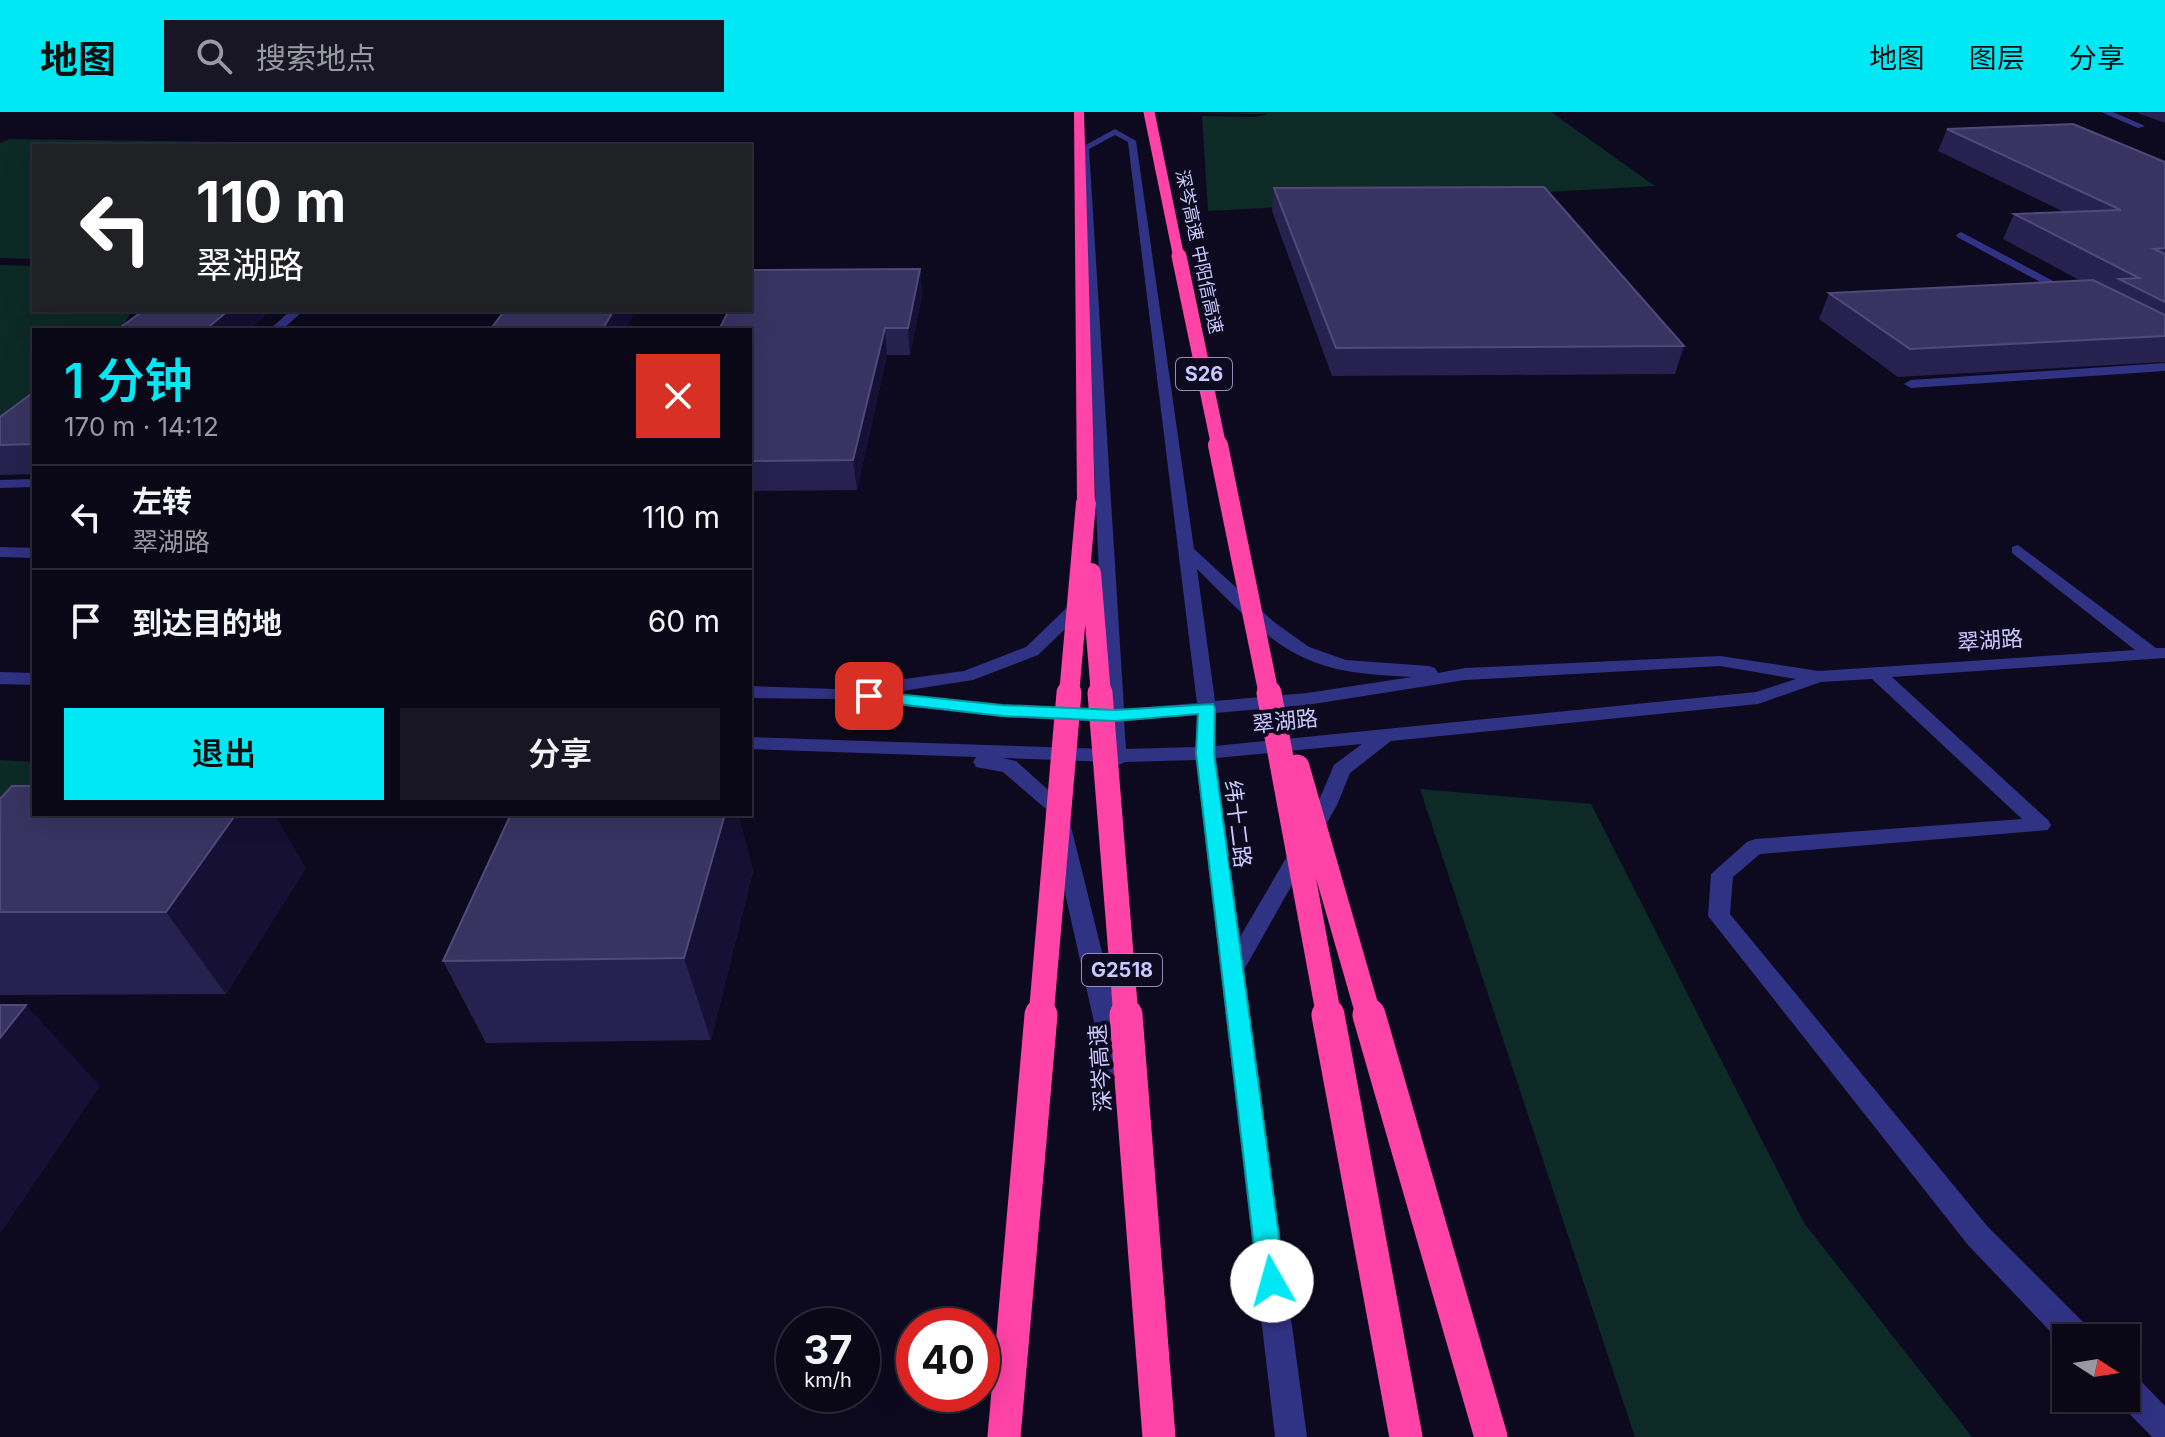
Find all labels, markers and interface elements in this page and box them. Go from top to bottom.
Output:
search box [164,20,724,92]
icon: search [192,34,236,78]
text: 地图 [40,36,116,82]
text: 搜索地点 [256,40,376,76]
text: 地图 [1869,41,1925,75]
text: 图层 [1969,41,2025,75]
text: 分享 [2069,41,2125,75]
text: 110 m [196,168,346,236]
street label: 深岑高速 中阳信高速 [1172,168,1227,336]
icon: left [64,176,168,280]
text: 翠湖路 [196,243,304,287]
text: 1 分钟 [64,351,192,410]
button: close [636,354,720,438]
road number: S26 [1176,358,1232,390]
text: 170 m · 14:12 [64,411,219,442]
text: 左转 [132,483,192,519]
icon: left [64,495,108,539]
text: 110 m [642,499,720,535]
text: 翠湖路 [132,526,210,557]
icon: arrive [64,599,108,643]
text: 60 m [648,603,720,639]
text: 到达目的地 [132,605,282,641]
street label: 翠湖路 [1956,625,2024,655]
pin [835,662,903,730]
icon: arrive [847,674,891,718]
street label: 翠湖路 [1251,705,1319,737]
button: 退出 [64,708,384,800]
button: 分享 [400,708,720,800]
street label: 纬十二路 [1220,779,1256,869]
road number: G2518 [1082,954,1162,986]
street label: 深岑高速 [1084,1023,1116,1113]
position arrow [1230,1239,1314,1323]
speed limit sign: 40 [896,1308,1000,1412]
north arrow [2052,1324,2140,1412]
map controls [2052,1324,2140,1412]
text: 37 [803,1325,853,1374]
text: km/h [804,1368,852,1392]

